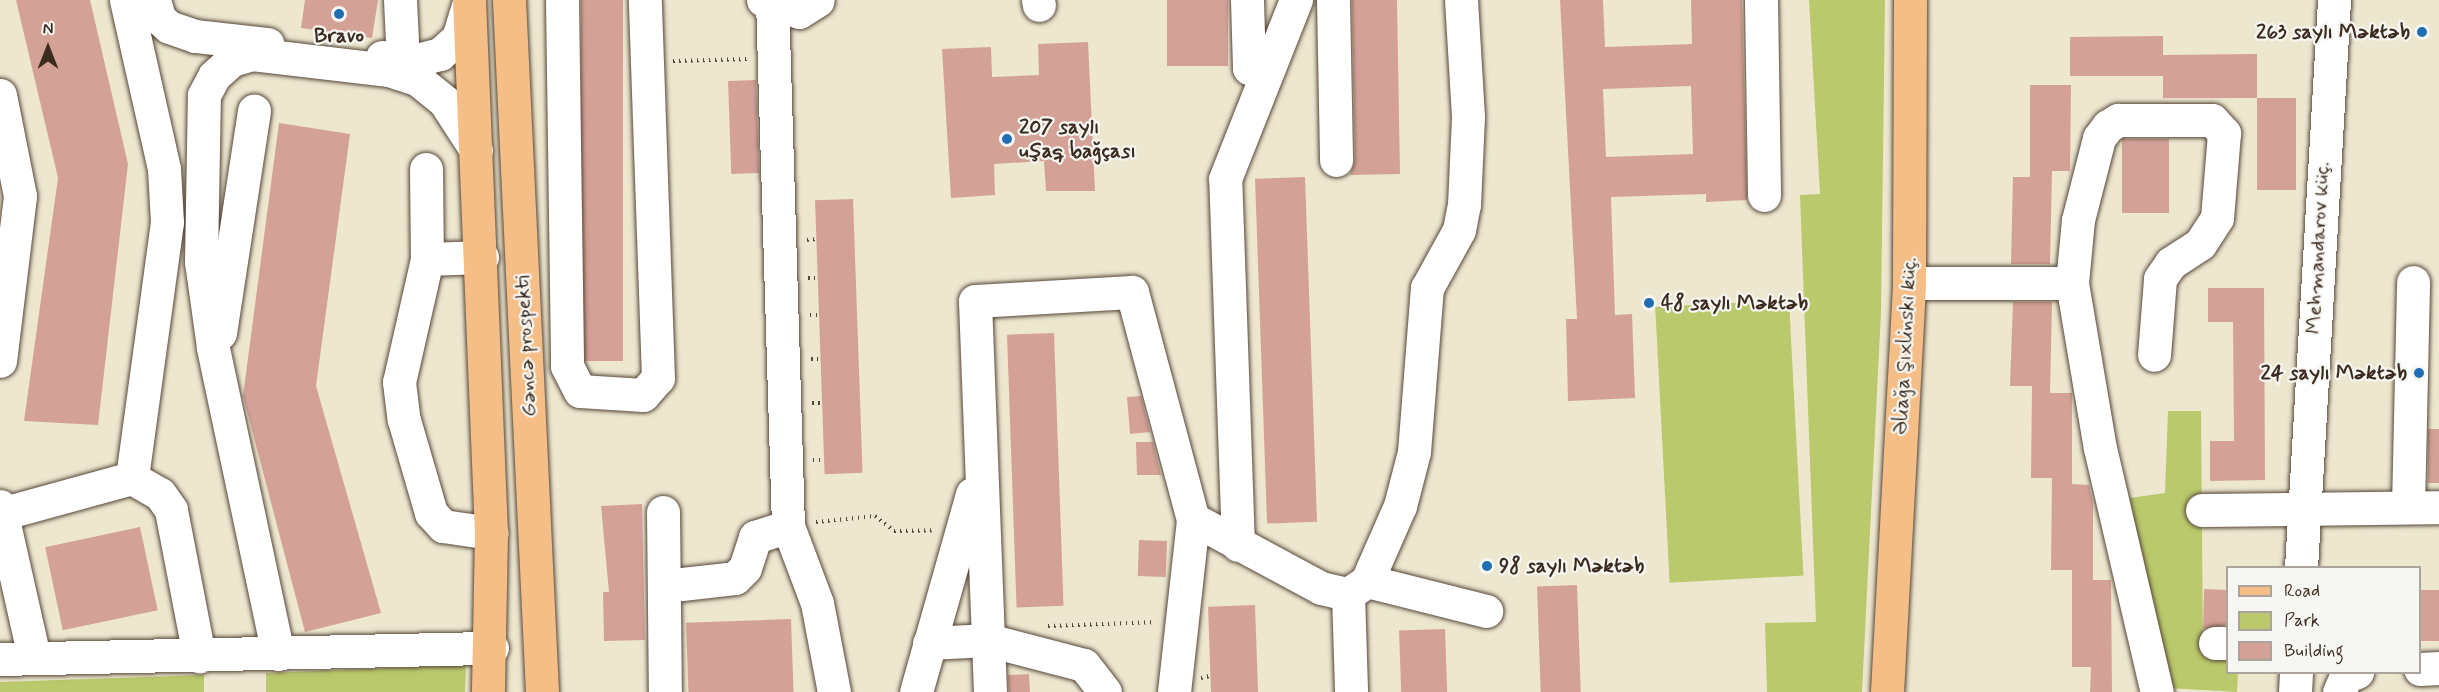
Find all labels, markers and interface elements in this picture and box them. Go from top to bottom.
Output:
marker: Bravo [332,7,346,21]
north arrow [18,18,78,78]
text: N [43,19,53,40]
place label: 263 saylı Məktəb [2256,19,2410,45]
place label: Bravo [314,23,364,49]
marker: 263 saylı Məktəb [2415,25,2429,39]
place label: 207 saylı uşaq bağçası [1019,114,1134,164]
marker: 207 saylı uşaq bağçası [1000,132,1014,146]
street label: Mehmandarov küç. [2301,162,2335,334]
street label: Əliağa Şıxlinski küç. [1888,256,1922,436]
street label: Gəncə prospekti [510,274,542,418]
place label: 48 saylı Məktəb [1661,290,1808,316]
marker: 48 saylı Məktəb [1642,296,1656,310]
place label: 24 saylı Məktəb [2261,360,2407,386]
marker: 24 saylı Məktəb [2412,366,2426,380]
place label: 98 saylı Məktəb [1499,553,1644,579]
marker: 98 saylı Məktəb [1480,559,1494,573]
legend [2226,566,2421,674]
text: Road [2284,579,2320,603]
text: Park [2284,609,2320,633]
text: Building [2284,639,2344,663]

